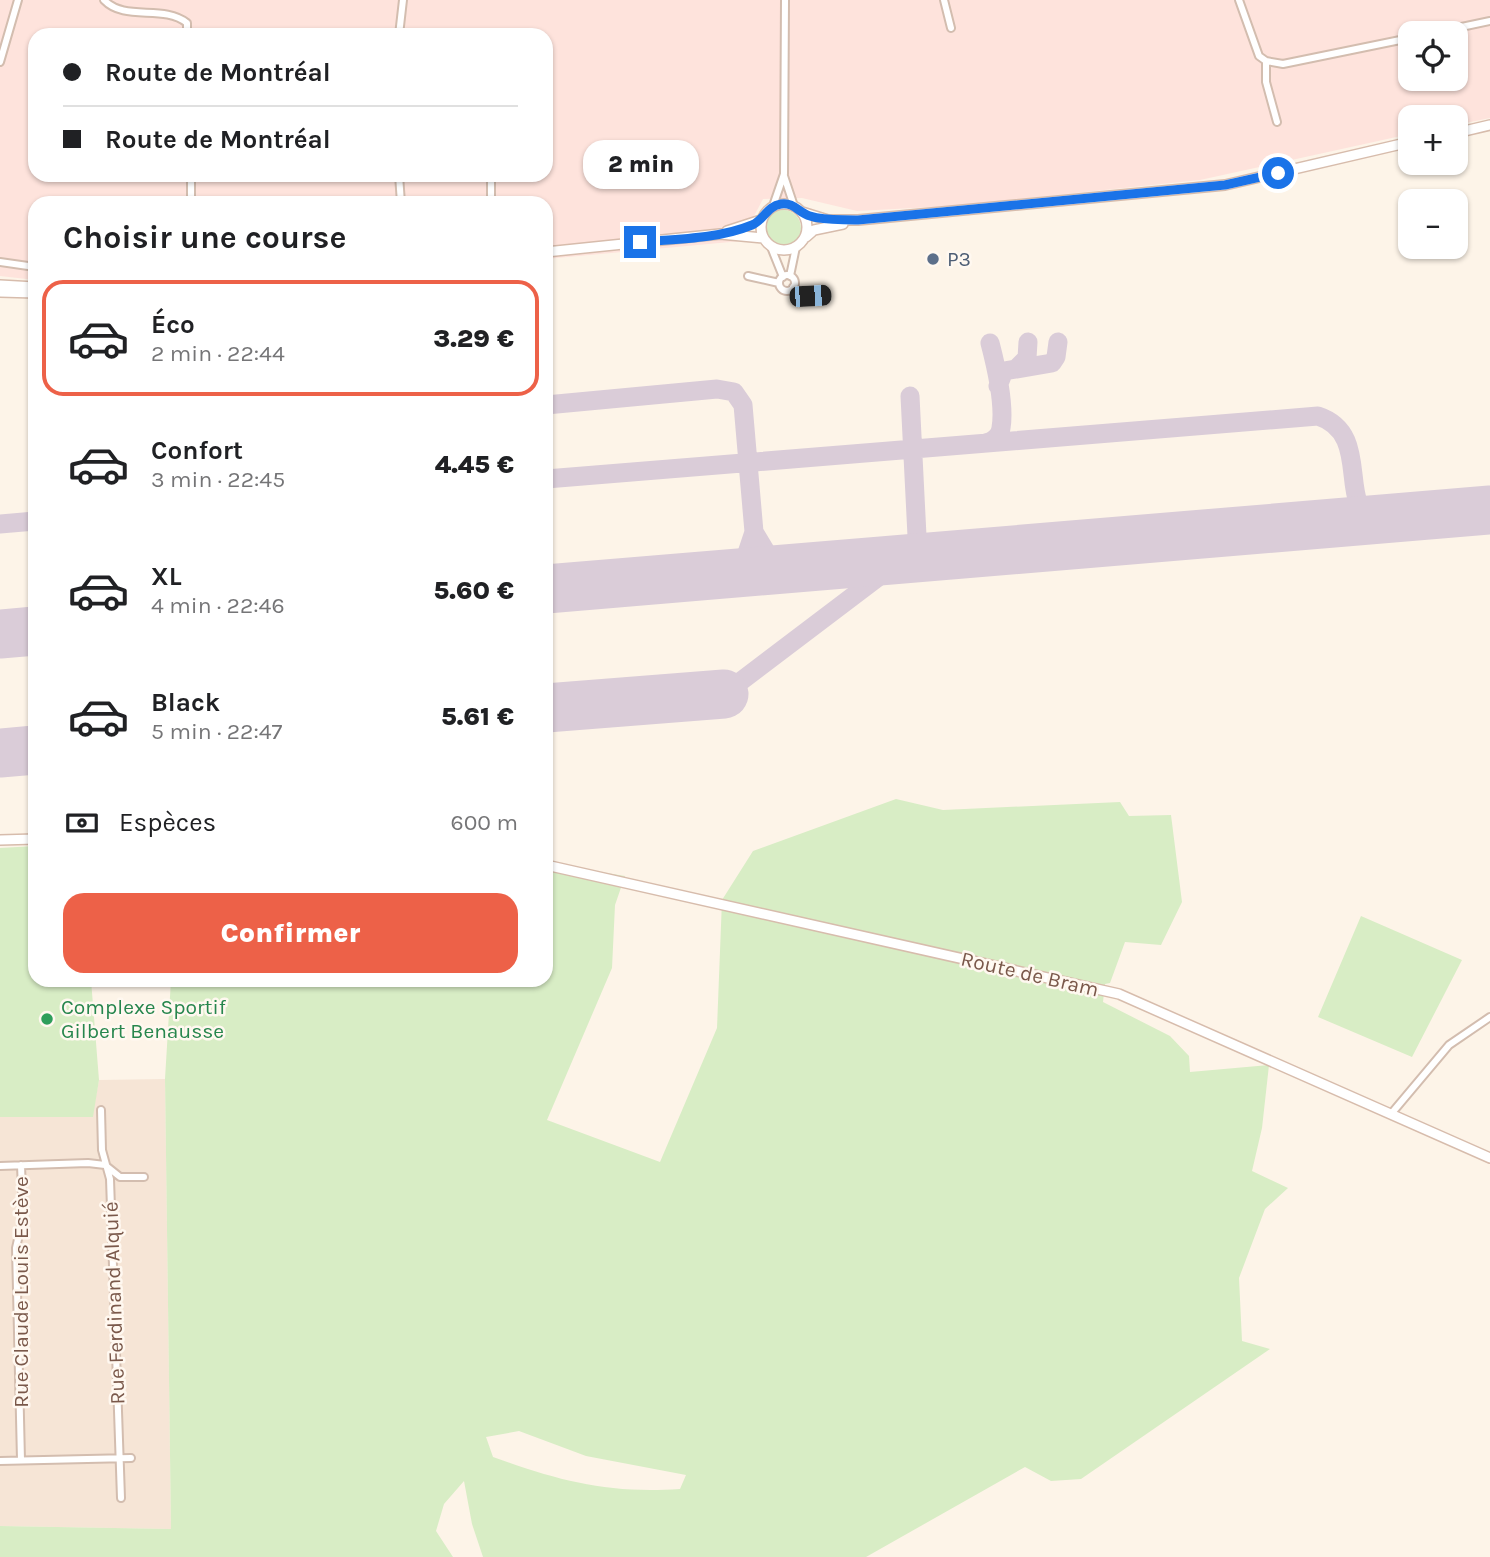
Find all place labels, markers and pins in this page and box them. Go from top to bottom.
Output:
place label: P3 [947,247,971,271]
marker: P3 [925,251,941,267]
place label: Complexe Sportif Gilbert Benausse [61,995,227,1043]
marker: Complexe Sportif Gilbert Benausse [39,1011,55,1027]

